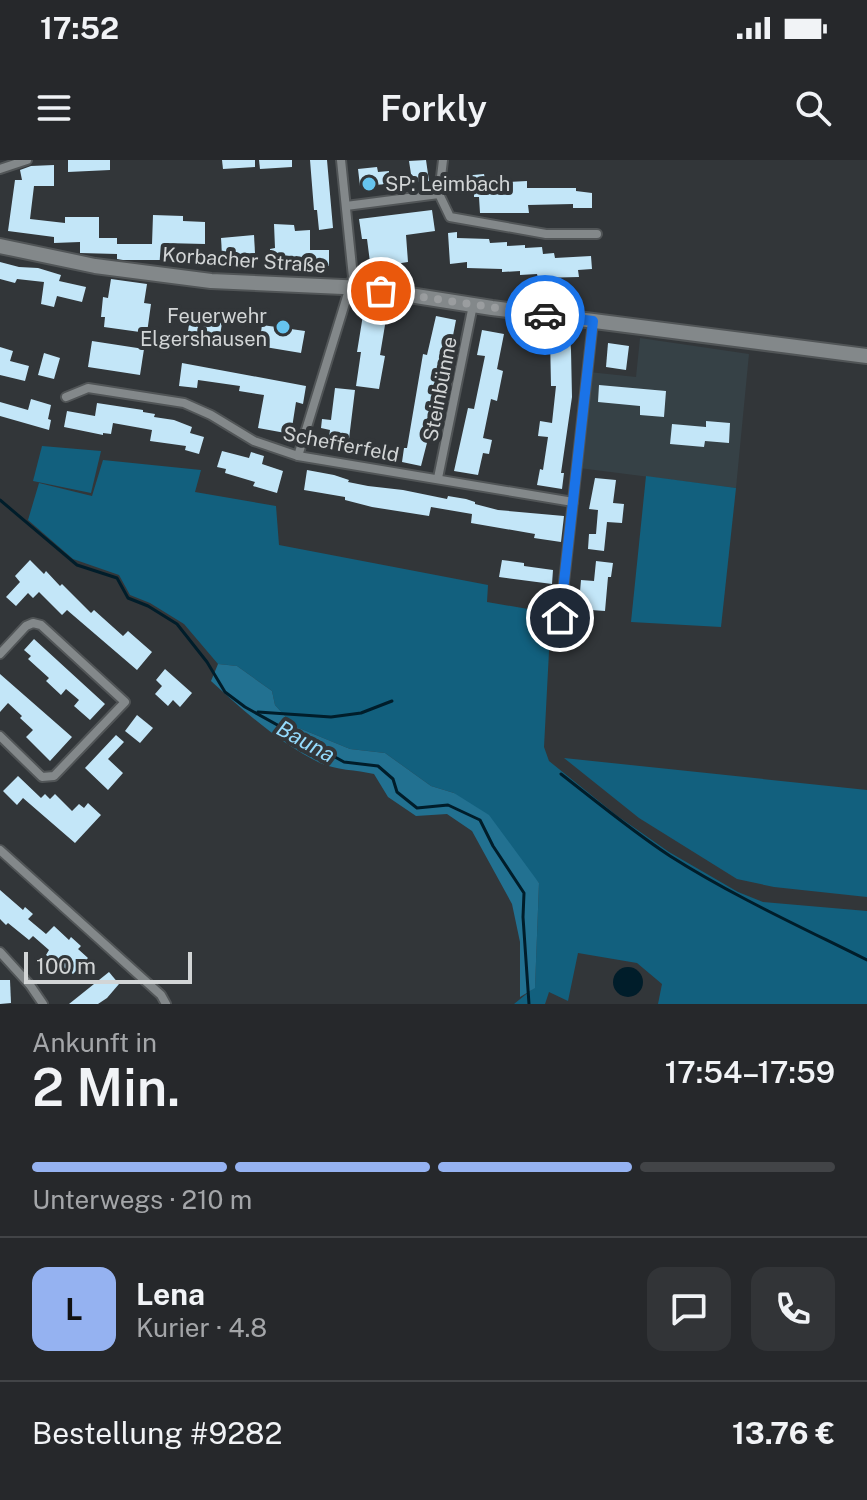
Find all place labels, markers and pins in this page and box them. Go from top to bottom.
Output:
place label: SP: Leimbach [385,172,510,196]
marker: SP: Leimbach [360,175,378,193]
pin [347,257,415,325]
place label: Feuerwehr Elgershausen [140,304,267,351]
marker: Feuerwehr Elgershausen [274,318,292,336]
pin [526,584,594,652]

